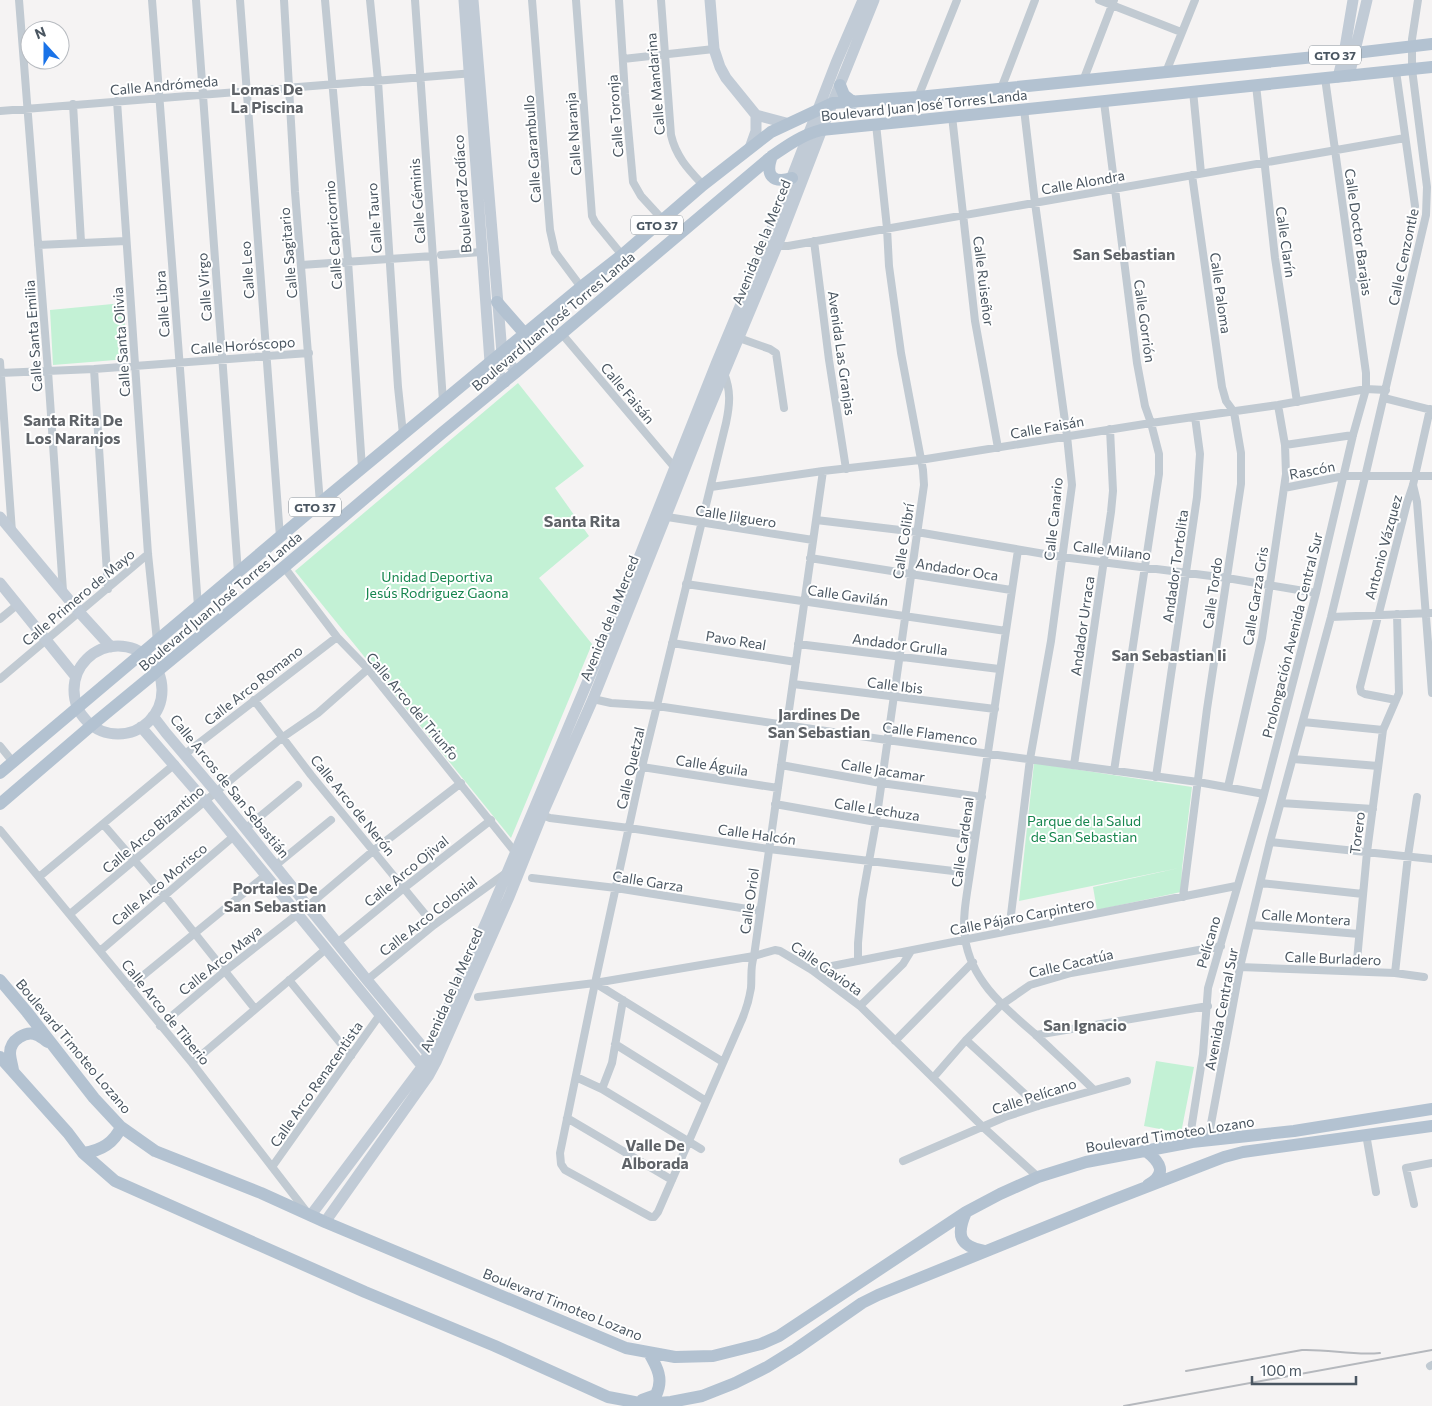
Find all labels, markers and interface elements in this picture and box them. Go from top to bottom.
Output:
north arrow [20,20,70,70]
text: N [32,23,48,42]
street label: Calle Mandarina [642,32,668,136]
road number: GTO 37 [1309,46,1361,64]
street label: Calle Andrómeda [109,72,219,98]
street label: Calle Toronja [604,74,626,158]
district label: Lomas De La Piscina [231,79,303,116]
street label: Boulevard Juan José Torres Landa [820,86,1028,124]
street label: Calle Naranja [562,92,584,176]
street label: Calle Garambullo [520,94,544,204]
street label: Boulevard Zodíaco [449,134,475,254]
street label: Calle Géminis [406,158,428,244]
street label: Calle Alondra [1040,166,1126,198]
street label: Calle Doctor Barajas [1342,167,1376,297]
street label: Avenida de la Merced [728,177,794,307]
street label: Calle Capricornio [321,180,345,290]
street label: Calle Tauro [363,182,385,254]
street label: Calle Clarín [1273,205,1299,279]
street label: Calle Sagitario [276,207,300,299]
street label: Calle Cenzontle [1384,207,1422,307]
road number: GTO 37 [631,216,683,234]
street label: Calle Ruiseñor [970,235,998,327]
street label: Calle Leo [237,241,257,299]
district label: San Sebastian [1073,244,1175,263]
street label: Boulevard Juan José Torres Landa [468,248,638,394]
street label: Calle Paloma [1207,251,1235,335]
street label: Calle Virgo [193,252,215,322]
street label: Calle Libra [151,270,173,338]
street label: Calle Gorrión [1131,278,1159,364]
street label: Calle Santa Emilia [21,280,45,392]
street label: Calle Santa Olivia [109,286,133,398]
street label: Avenida Las Granjas [825,289,859,417]
street label: Calle Horóscopo [190,333,296,357]
street label: Calle Faisán [598,359,658,427]
district label: Santa Rita De Los Naranjos [23,410,123,447]
street label: Calle Faisán [1009,412,1085,442]
street label: Rascón [1288,457,1336,483]
street label: Calle Canario [1040,476,1066,562]
street label: Antonio Vázquez [1361,493,1405,601]
road number: GTO 37 [289,498,341,516]
street label: Calle Jilguero [694,501,778,531]
street label: Calle Colibrí [889,501,917,580]
street label: Andador Tortolita [1159,508,1191,624]
district label: Santa Rita [544,511,620,530]
street label: Boulevard Juan José Torres Landa [135,528,305,674]
street label: Prolongación Avenida Central Sur [1258,530,1326,740]
street label: Calle Milano [1072,537,1152,563]
street label: Calle Primero de Mayo [18,545,138,649]
street label: Calle Garza Gris [1239,545,1271,647]
street label: Avenida de la Merced [576,553,642,683]
street label: Andador Oca [914,554,1000,584]
street label: Calle Tordo [1199,556,1225,630]
park label: Unidad Deportiva Jesús Rodriguez Gaona [366,568,509,601]
street label: Andador Urraca [1067,575,1097,677]
street label: Calle Gavilán [807,581,889,609]
street label: Pavo Real [704,627,768,653]
street label: Andador Grulla [851,630,949,658]
street label: Calle Arco Romano [200,641,306,729]
district label: San Sebastian Ii [1111,645,1227,664]
street label: Calle Arco del Triunfo [363,649,463,763]
street label: Calle Ibis [866,673,924,697]
district label: Jardines De San Sebastian [768,704,870,741]
street label: Calle Arcos de San Sebastián [167,711,293,861]
street label: Calle Flamenco [881,718,979,748]
street label: Calle Quetzal [612,725,648,811]
street label: Calle Arco de Nerón [307,751,399,859]
street label: Calle Águila [674,751,750,779]
street label: Calle Jacamar [840,755,927,785]
street label: Calle Arco Bizantino [99,781,207,877]
street label: Calle Lechuza [833,794,921,824]
street label: Calle Cardenal [947,796,977,888]
street label: Torero [1346,811,1368,855]
park label: Parque de la Salud de San Sebastian [1027,812,1141,845]
street label: Calle Halcón [717,820,797,848]
street label: Calle Arco Ojival [360,832,452,910]
street label: Calle Arco Morisco [108,839,210,929]
street label: Calle Garza [611,867,685,895]
street label: Calle Oriol [736,867,762,935]
street label: Calle Arco Colonial [376,873,480,959]
district label: Portales De San Sebastian [224,878,326,915]
street label: Calle Pájaro Carpintero [948,894,1096,938]
street label: Calle Montera [1261,905,1351,929]
street label: Pelícano [1192,914,1224,970]
street label: Calle Arco Maya [175,921,265,999]
street label: Avenida de la Merced [416,926,486,1054]
street label: Calle Gaviota [788,937,866,999]
street label: Calle Cacatúa [1027,945,1115,981]
street label: Avenida Central Sur [1201,946,1241,1072]
street label: Calle Burladero [1284,948,1382,968]
street label: Calle Arco de Tiberio [118,956,214,1068]
street label: Boulevard Timoteo Lozano [13,975,135,1117]
district label: San Ignacio [1043,1015,1127,1034]
street label: Calle Arco Renacentista [266,1018,366,1150]
street label: Calle Pelícano [990,1074,1078,1118]
street label: Boulevard Timoteo Lozano [1084,1112,1256,1156]
district label: Valle De Alborada [621,1135,689,1172]
street label: Boulevard Timoteo Lozano [481,1264,645,1344]
scale bar [1252,1354,1356,1386]
text: 100 m [1260,1361,1302,1379]

